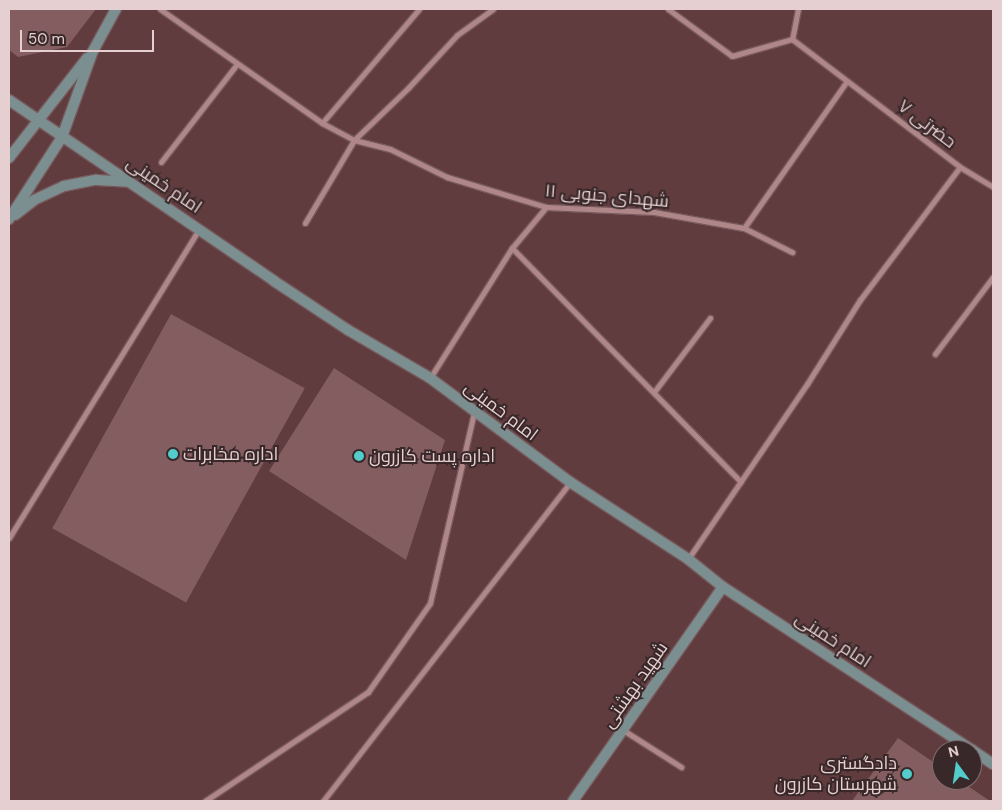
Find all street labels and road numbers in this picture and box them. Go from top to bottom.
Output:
street label: حضرتی ۷ [894,95,960,153]
street label: امام خمینی [122,152,206,218]
street label: ۱۱ شهدای جنوبی [544,180,670,212]
street label: امام خمینی [460,376,542,446]
street label: امام خمینی [791,607,875,673]
street label: شهید بهشتی [598,638,672,732]

